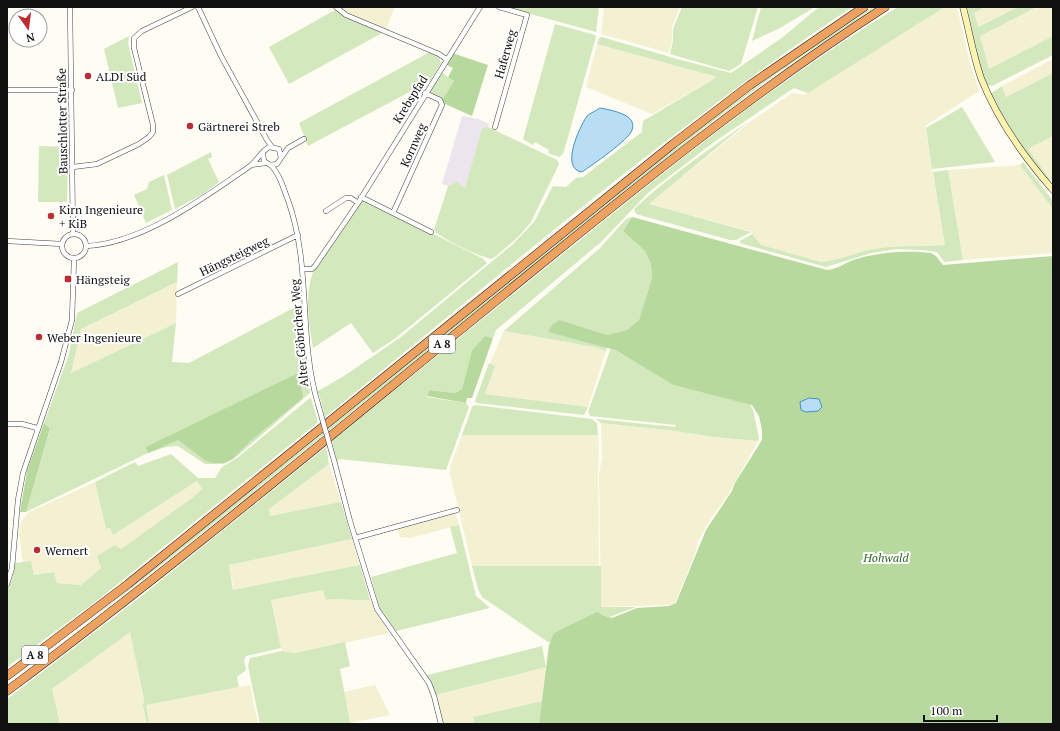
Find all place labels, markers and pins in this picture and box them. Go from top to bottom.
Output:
place label: ALDI Süd [96,69,147,84]
marker: ALDI Süd [83,71,93,81]
place label: Gärtnerei Streb [198,119,280,134]
marker: Gärtnerei Streb [185,121,195,131]
place label: Kirn Ingenieure + KiB [59,202,143,231]
marker: Kirn Ingenieure + KiB [46,211,56,221]
place label: Hängsteig [76,272,131,287]
marker: Hängsteig [63,274,73,284]
place label: Weber Ingenieure [47,330,142,345]
marker: Weber Ingenieure [34,332,44,342]
place label: Wernert [45,543,89,558]
marker: Wernert [32,545,42,555]

